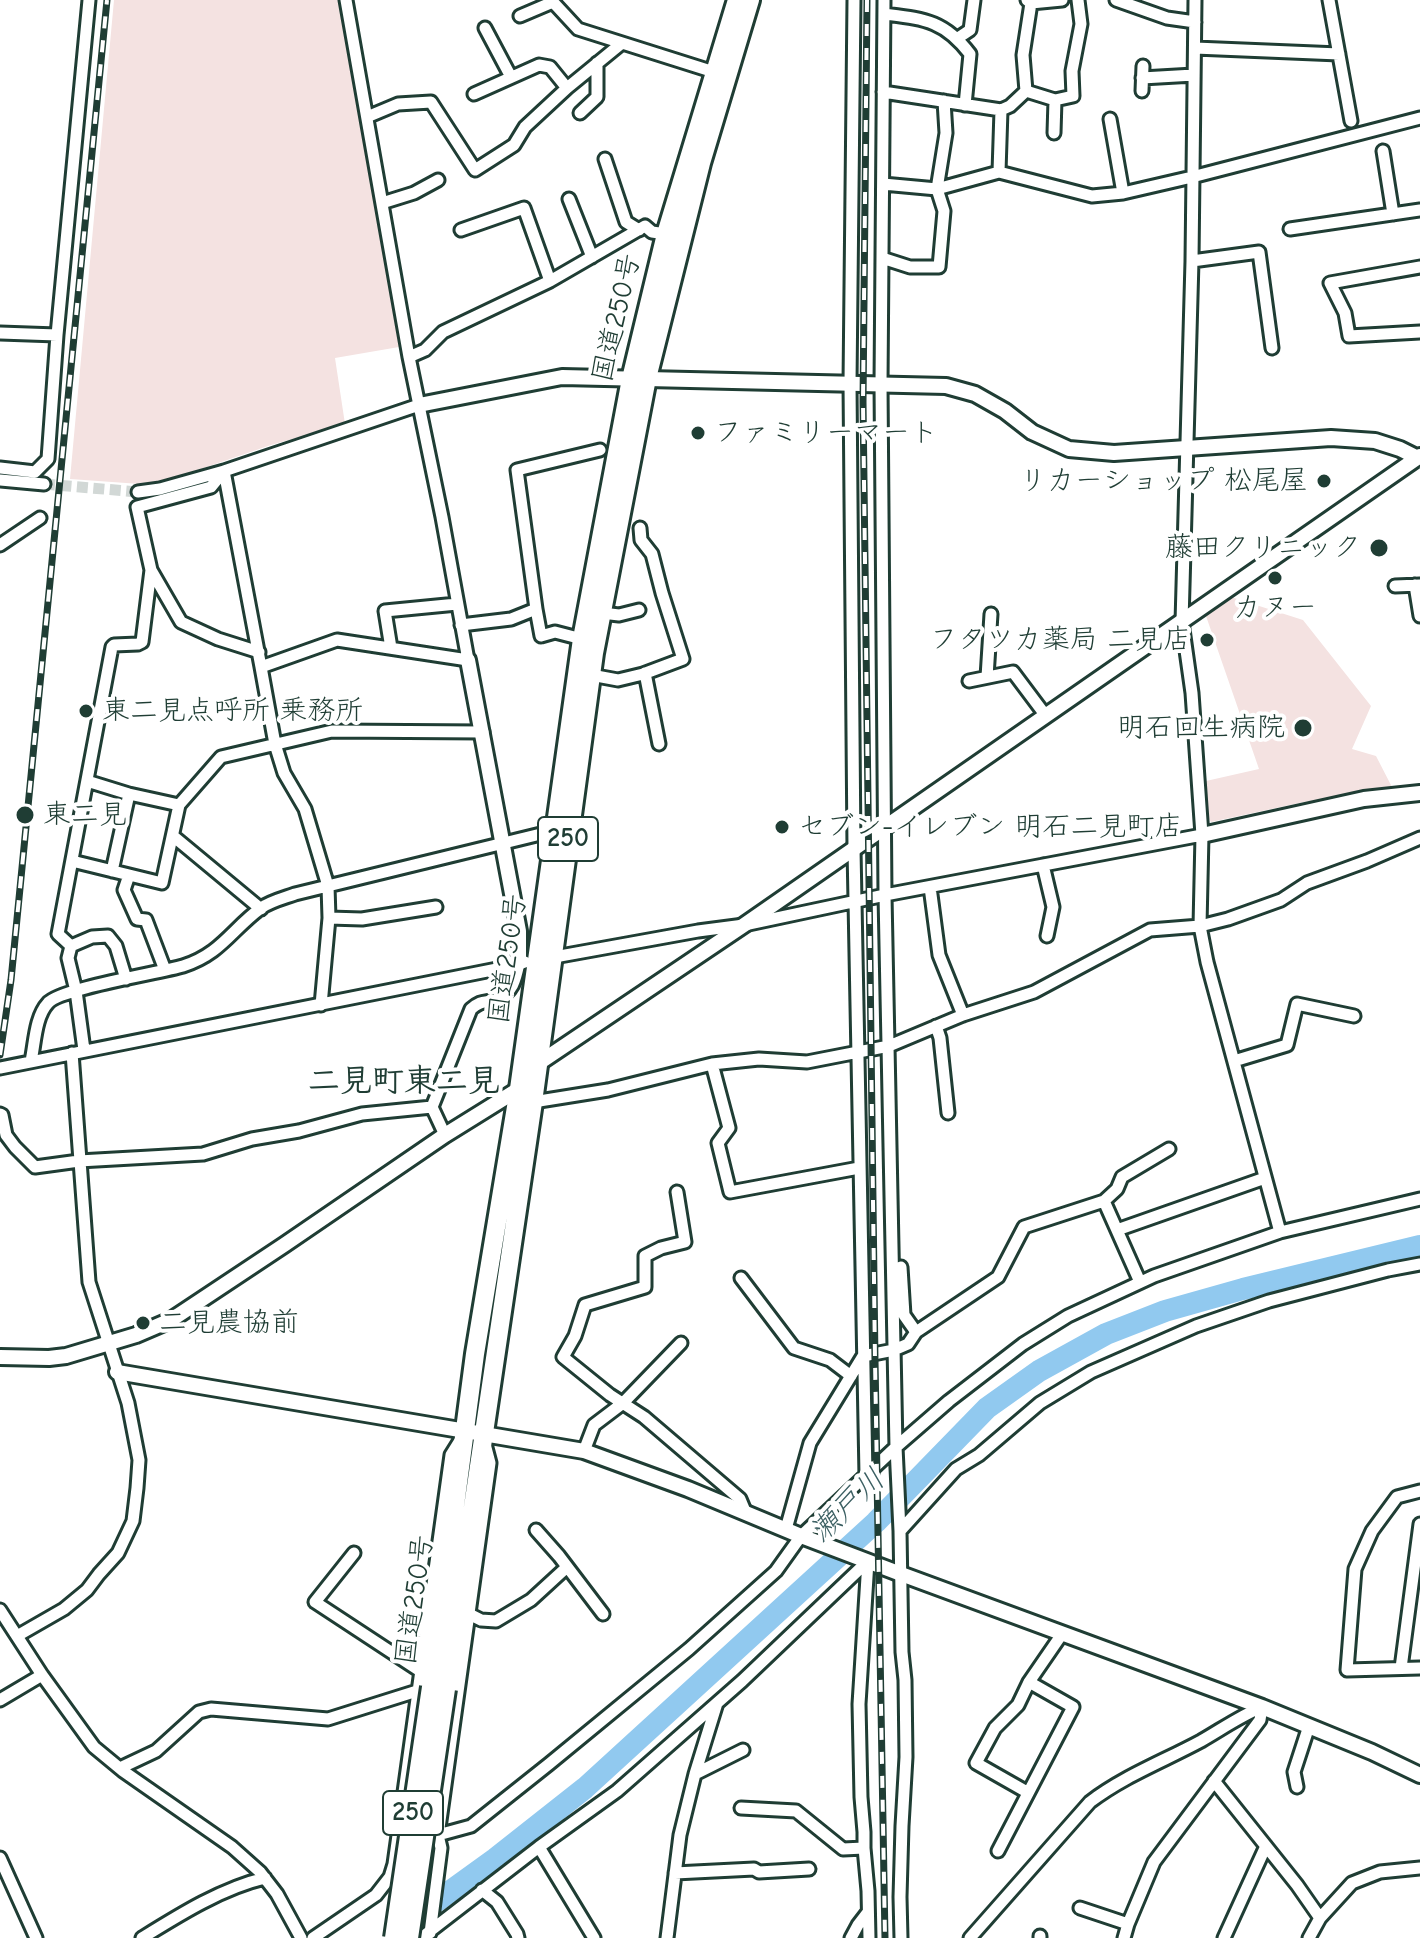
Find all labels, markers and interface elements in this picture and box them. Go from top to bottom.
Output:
street label: 国道250号 [586,250,648,386]
place label: ファミリーマート [714,416,938,450]
marker: ファミリーマート [689,424,707,442]
place label: リカーショップ 松尾屋 [1019,464,1308,498]
marker: リカーショップ 松尾屋 [1315,472,1333,490]
place label: 藤田クリニック [1165,531,1361,565]
marker: 藤田クリニック [1368,537,1390,559]
marker: カヌー [1266,569,1284,587]
place label: カヌー [1233,591,1317,625]
place label: フタツカ薬局 二見店 [930,623,1191,657]
marker: フタツカ薬局 二見店 [1198,631,1216,649]
place label: 東二見点呼所 乗務所 [102,694,363,728]
marker: 東二見点呼所 乗務所 [77,702,95,720]
place label: 明石回生病院 [1117,711,1285,745]
marker: 明石回生病院 [1292,717,1314,739]
place label: 東二見 [43,798,127,832]
marker: 東二見 [14,804,36,826]
place label: セブン-イレブン 明石二見町店 [798,810,1183,844]
road number: 250 [538,817,598,861]
marker: セブン-イレブン 明石二見町店 [773,818,791,836]
street label: 国道250号 [482,892,534,1026]
district label: 二見町東二見 [308,1063,500,1101]
place label: 二見農協前 [159,1306,299,1340]
marker: 二見農協前 [134,1314,152,1332]
water label: 瀬戸川 [803,1462,893,1550]
street label: 国道250号 [389,1533,441,1667]
road number: 250 [383,1791,443,1835]

